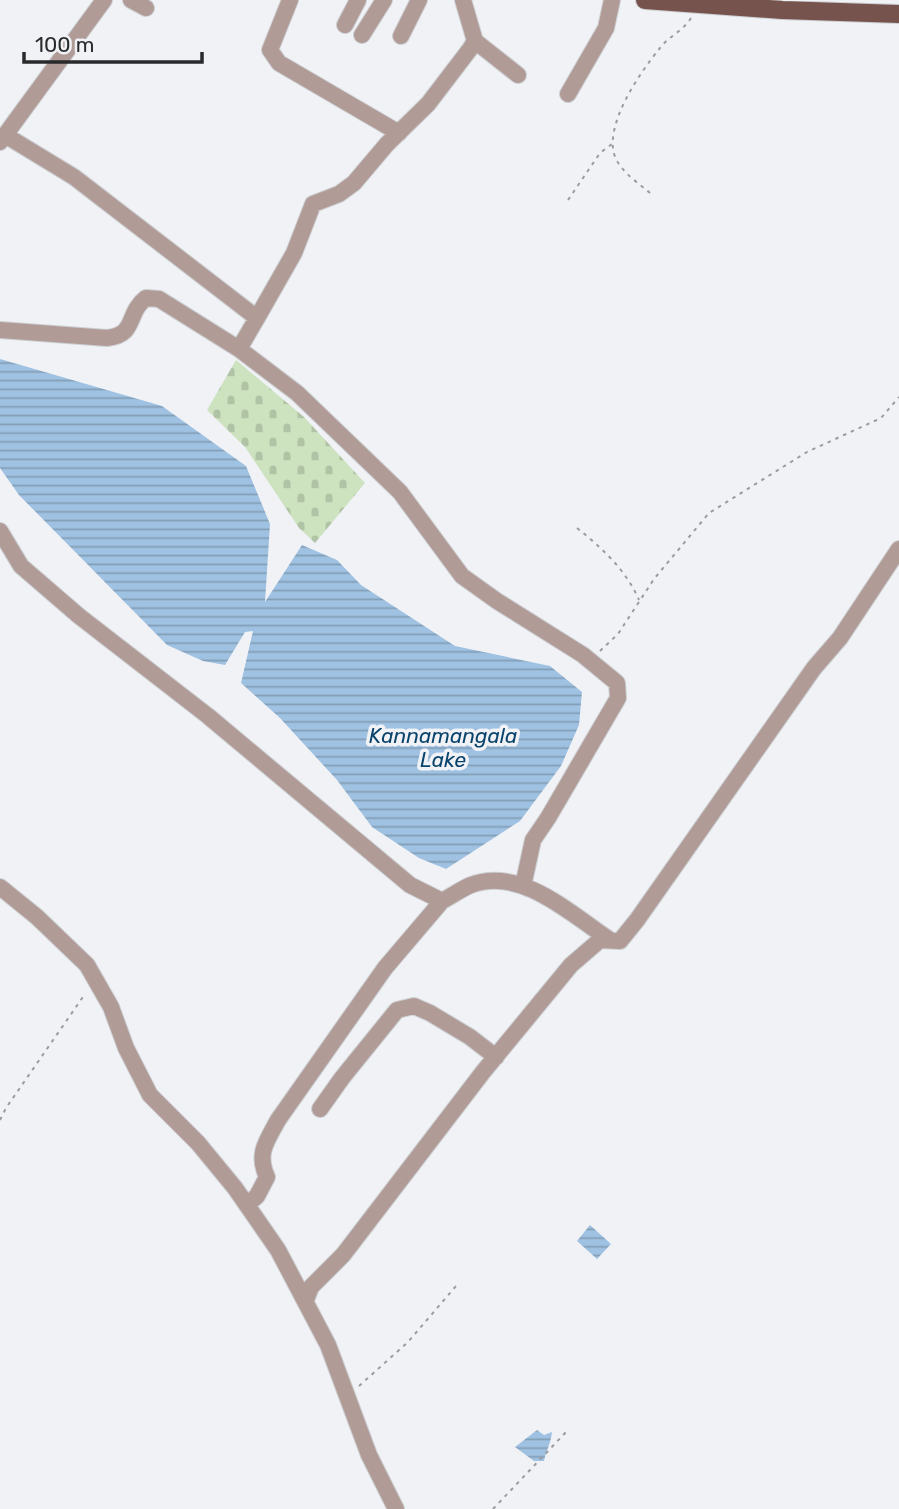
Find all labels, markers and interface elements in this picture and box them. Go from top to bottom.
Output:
scale bar [24,21,203,65]
text: 100 m [35,32,94,57]
water label: Kannamangala Lake [369,723,517,772]

